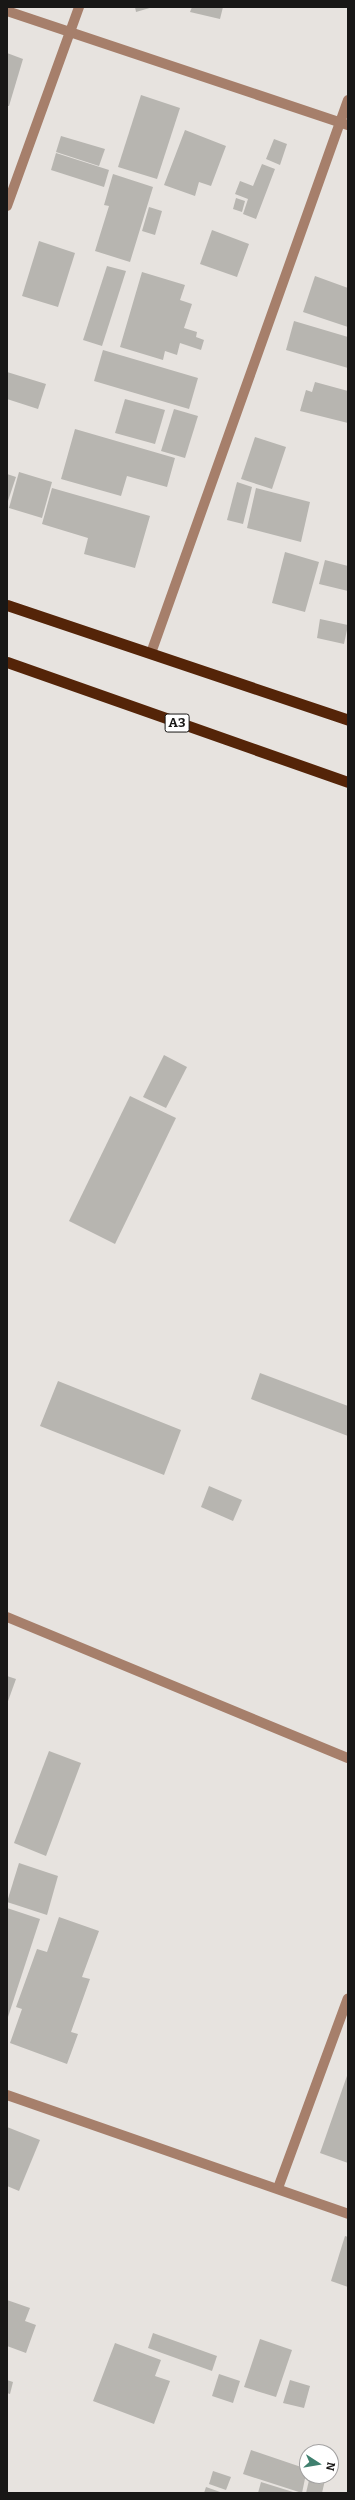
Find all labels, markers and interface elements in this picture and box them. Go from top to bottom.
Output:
road number: A3 [164,712,190,734]
north arrow [299,2444,339,2484]
text: N [323,2461,337,2472]

